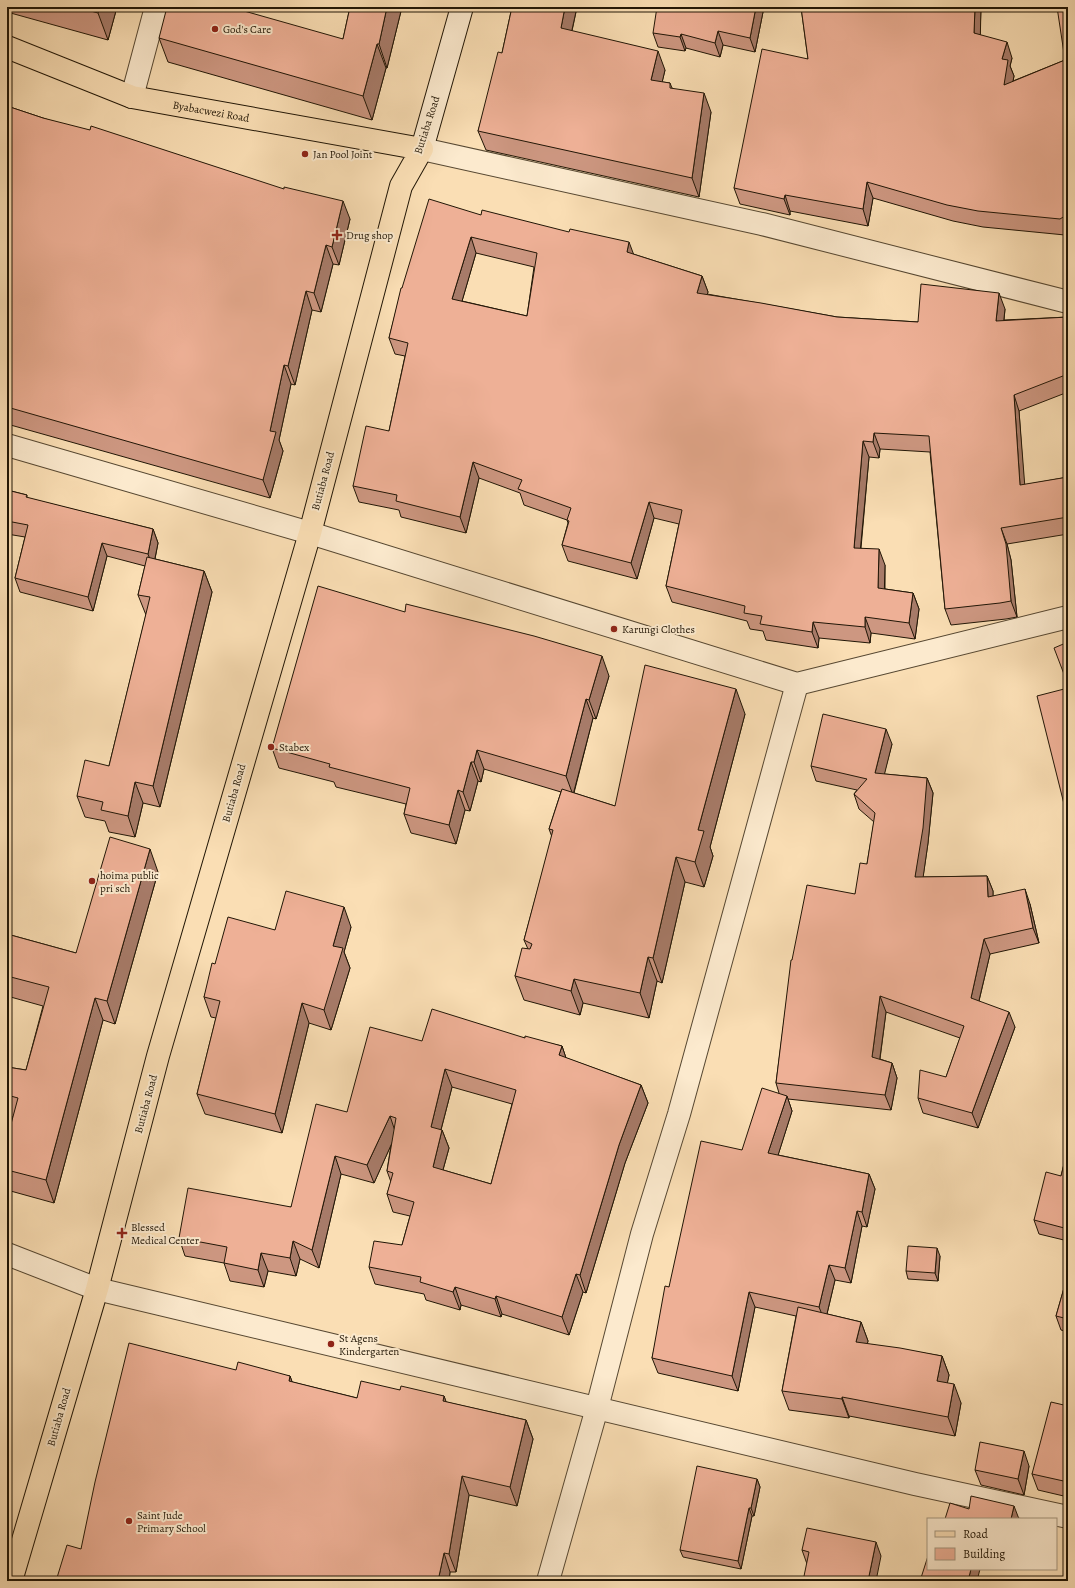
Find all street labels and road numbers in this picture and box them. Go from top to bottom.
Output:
street label: Butiaba Road [411,94,443,156]
street label: Byabacwezi Road [172,97,251,125]
street label: Butiaba Road [308,450,338,512]
street label: Butiaba Road [218,762,250,824]
street label: Butiaba Road [131,1073,161,1135]
street label: Butiaba Road [43,1386,75,1448]

